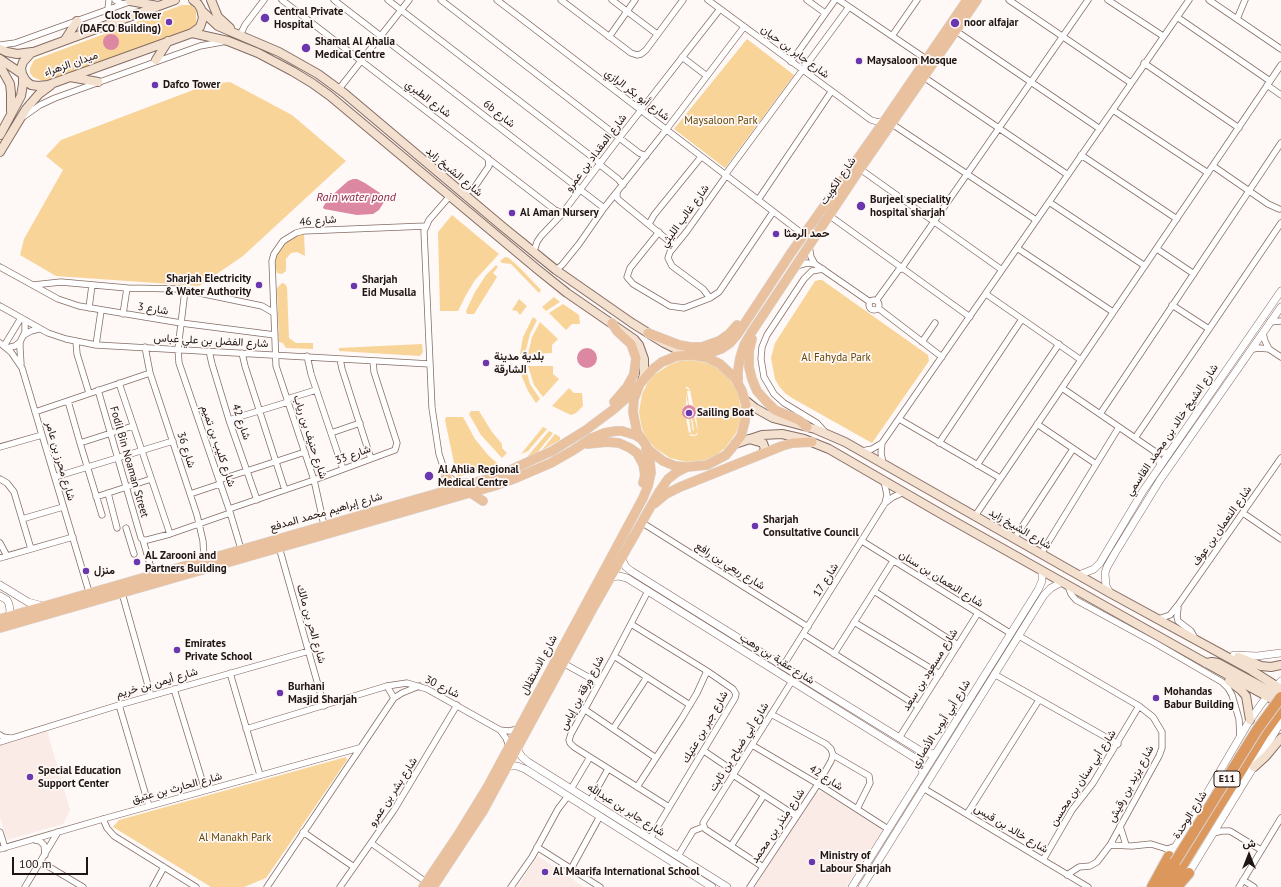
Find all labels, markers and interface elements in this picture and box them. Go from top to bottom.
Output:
place label: Central Private Hospital [274,5,343,31]
place label: Clock Tower (DAFCO Building) [79,9,161,35]
marker: Central Private Hospital [259,12,271,24]
place label: noor alfajar [964,16,1018,30]
marker: Clock Tower (DAFCO Building) [164,17,174,27]
marker: noor alfajar [949,17,961,29]
street label: شارع جابر بن حيان [758,23,832,81]
place label: Shamal Al Ahalia Medical Centre [315,35,395,61]
marker: Shamal Al Ahalia Medical Centre [300,42,312,54]
street label: ميدان الزهراء [42,49,100,79]
place label: Maysaloon Mosque [867,54,957,68]
marker: Maysaloon Mosque [854,56,864,66]
street label: شارع أبو بكر الرازي [602,66,672,124]
street label: شارع الطبري [402,77,454,121]
place label: Dafco Tower [163,78,220,92]
marker: Dafco Tower [150,80,160,90]
street label: 6b شارع [480,97,518,131]
street label: شارع المقداد بن عمرو [562,111,630,195]
park label: Maysaloon Park [684,114,758,128]
street label: شارع الشيخ زايد [423,144,485,200]
street label: شارع الكويت [817,155,859,207]
street label: شارع غالب الليثي [658,182,712,250]
water label: Rain water pond [316,191,396,205]
place label: Burjeel speciality hospital sharjah [870,193,951,219]
marker: Burjeel speciality hospital sharjah [855,200,867,212]
place label: Al Aman Nursery [520,206,599,220]
marker: Al Aman Nursery [507,208,517,218]
street label: شارع 46 [299,213,337,229]
place label: حمد الرمثا [784,227,829,241]
marker: حمد الرمثا [771,229,781,239]
place label: Sharjah Electricity & Water Authority [165,272,251,298]
place label: Sharjah Eid Musalla [362,273,416,299]
marker: Sharjah Electricity & Water Authority [254,280,264,290]
marker: Sharjah Eid Musalla [349,281,359,291]
street label: شارع 3 [137,300,169,318]
street label: شارع الفضل بن علي عباس [153,331,269,351]
place label: بلدية مدينة الشارقة [494,350,544,376]
park label: Al Fahyda Park [801,351,871,365]
marker: بلدية مدينة الشارقة [481,358,491,368]
street label: شارع الشيخ خالد بن محمد القاسمي [1123,362,1221,498]
street label: شارع حنيف بن رياب [290,394,330,480]
street label: شارع 42 [229,402,253,442]
street label: شارع كليب بن تميم [198,404,238,488]
street label: Fodil Bin Noaman Street [107,405,151,519]
place label: Sailing Boat [697,406,754,420]
marker: Sailing Boat [684,408,694,418]
street label: شارع محرز بن عامر [42,420,78,502]
street label: شارع 36 [174,430,198,470]
street label: شارع 33 [333,442,373,468]
place label: Al Ahlia Regional Medical Centre [438,463,519,489]
marker: Al Ahlia Regional Medical Centre [423,470,435,482]
street label: شارع النعمان بن عوف [1189,483,1255,569]
street label: شارع إبراهيم محمد المدفع [268,490,384,534]
street label: شارع الشيخ زايد [986,506,1054,552]
place label: Sharjah Consultative Council [763,513,859,539]
marker: Sharjah Consultative Council [750,521,760,531]
street label: شارع ربعي بن رافع [693,539,767,593]
street label: شارع النعمان بن سنان [896,548,986,610]
place label: AL Zarooni and Partners Building [145,549,227,575]
marker: AL Zarooni and Partners Building [132,557,142,567]
street label: شارع 17 [811,561,841,599]
place label: منزل [94,564,115,578]
marker: منزل [81,566,91,576]
street label: شارع الحر بن مالك [293,583,329,665]
street label: شارع مسعود بن سعد [899,626,961,714]
street label: شارع عقبة بن وهب [737,631,817,687]
street label: شارع الاستقلال [518,633,560,697]
place label: Emirates Private School [185,637,252,663]
marker: Emirates Private School [172,645,182,655]
street label: شارع ورقة بن إياس [557,653,607,733]
street label: شارع أيمن بن خريم [115,665,199,701]
street label: شارع 30 [422,673,462,701]
street label: شارع أبي أيوب الأنصاري [908,677,974,771]
place label: Burhani Masjid Sharjah [288,680,357,706]
place label: Mohandas Babur Building [1164,685,1234,711]
marker: Burhani Masjid Sharjah [275,688,285,698]
street label: شارع جبر بن عتيك [679,689,731,765]
marker: Mohandas Babur Building [1151,693,1161,703]
street label: شارع أبي ضياح بن ثابت [706,700,772,794]
street label: شارع أبي سنان بن محسن [1047,727,1119,829]
street label: شارع يزيد بن رقيش [1105,743,1157,825]
street label: شارع بشر بن عمرو [366,755,420,829]
street label: شارع 42 [807,763,845,793]
place label: Special Education Support Center [38,764,121,790]
street label: شارع الحارث بن عتيق [130,770,224,806]
road number: E11 [1214,771,1240,787]
marker: Special Education Support Center [25,772,35,782]
street label: شارع جابر بن عبدالله [585,781,667,839]
street label: شارع منذر بن محمد [748,786,808,866]
street label: شارع الوحدة [1170,789,1210,841]
street label: شارع خالد بن قيس [972,802,1050,856]
park label: Al Manakh Park [199,831,271,845]
north arrow [1229,835,1269,875]
text: ش [1242,836,1256,850]
scale bar [14,849,90,875]
place label: Ministry of Labour Sharjah [820,849,891,875]
text: 100 m [19,856,52,871]
marker: Ministry of Labour Sharjah [807,857,817,867]
place label: Al Maarifa International School [553,865,700,879]
marker: Al Maarifa International School [540,867,550,877]

